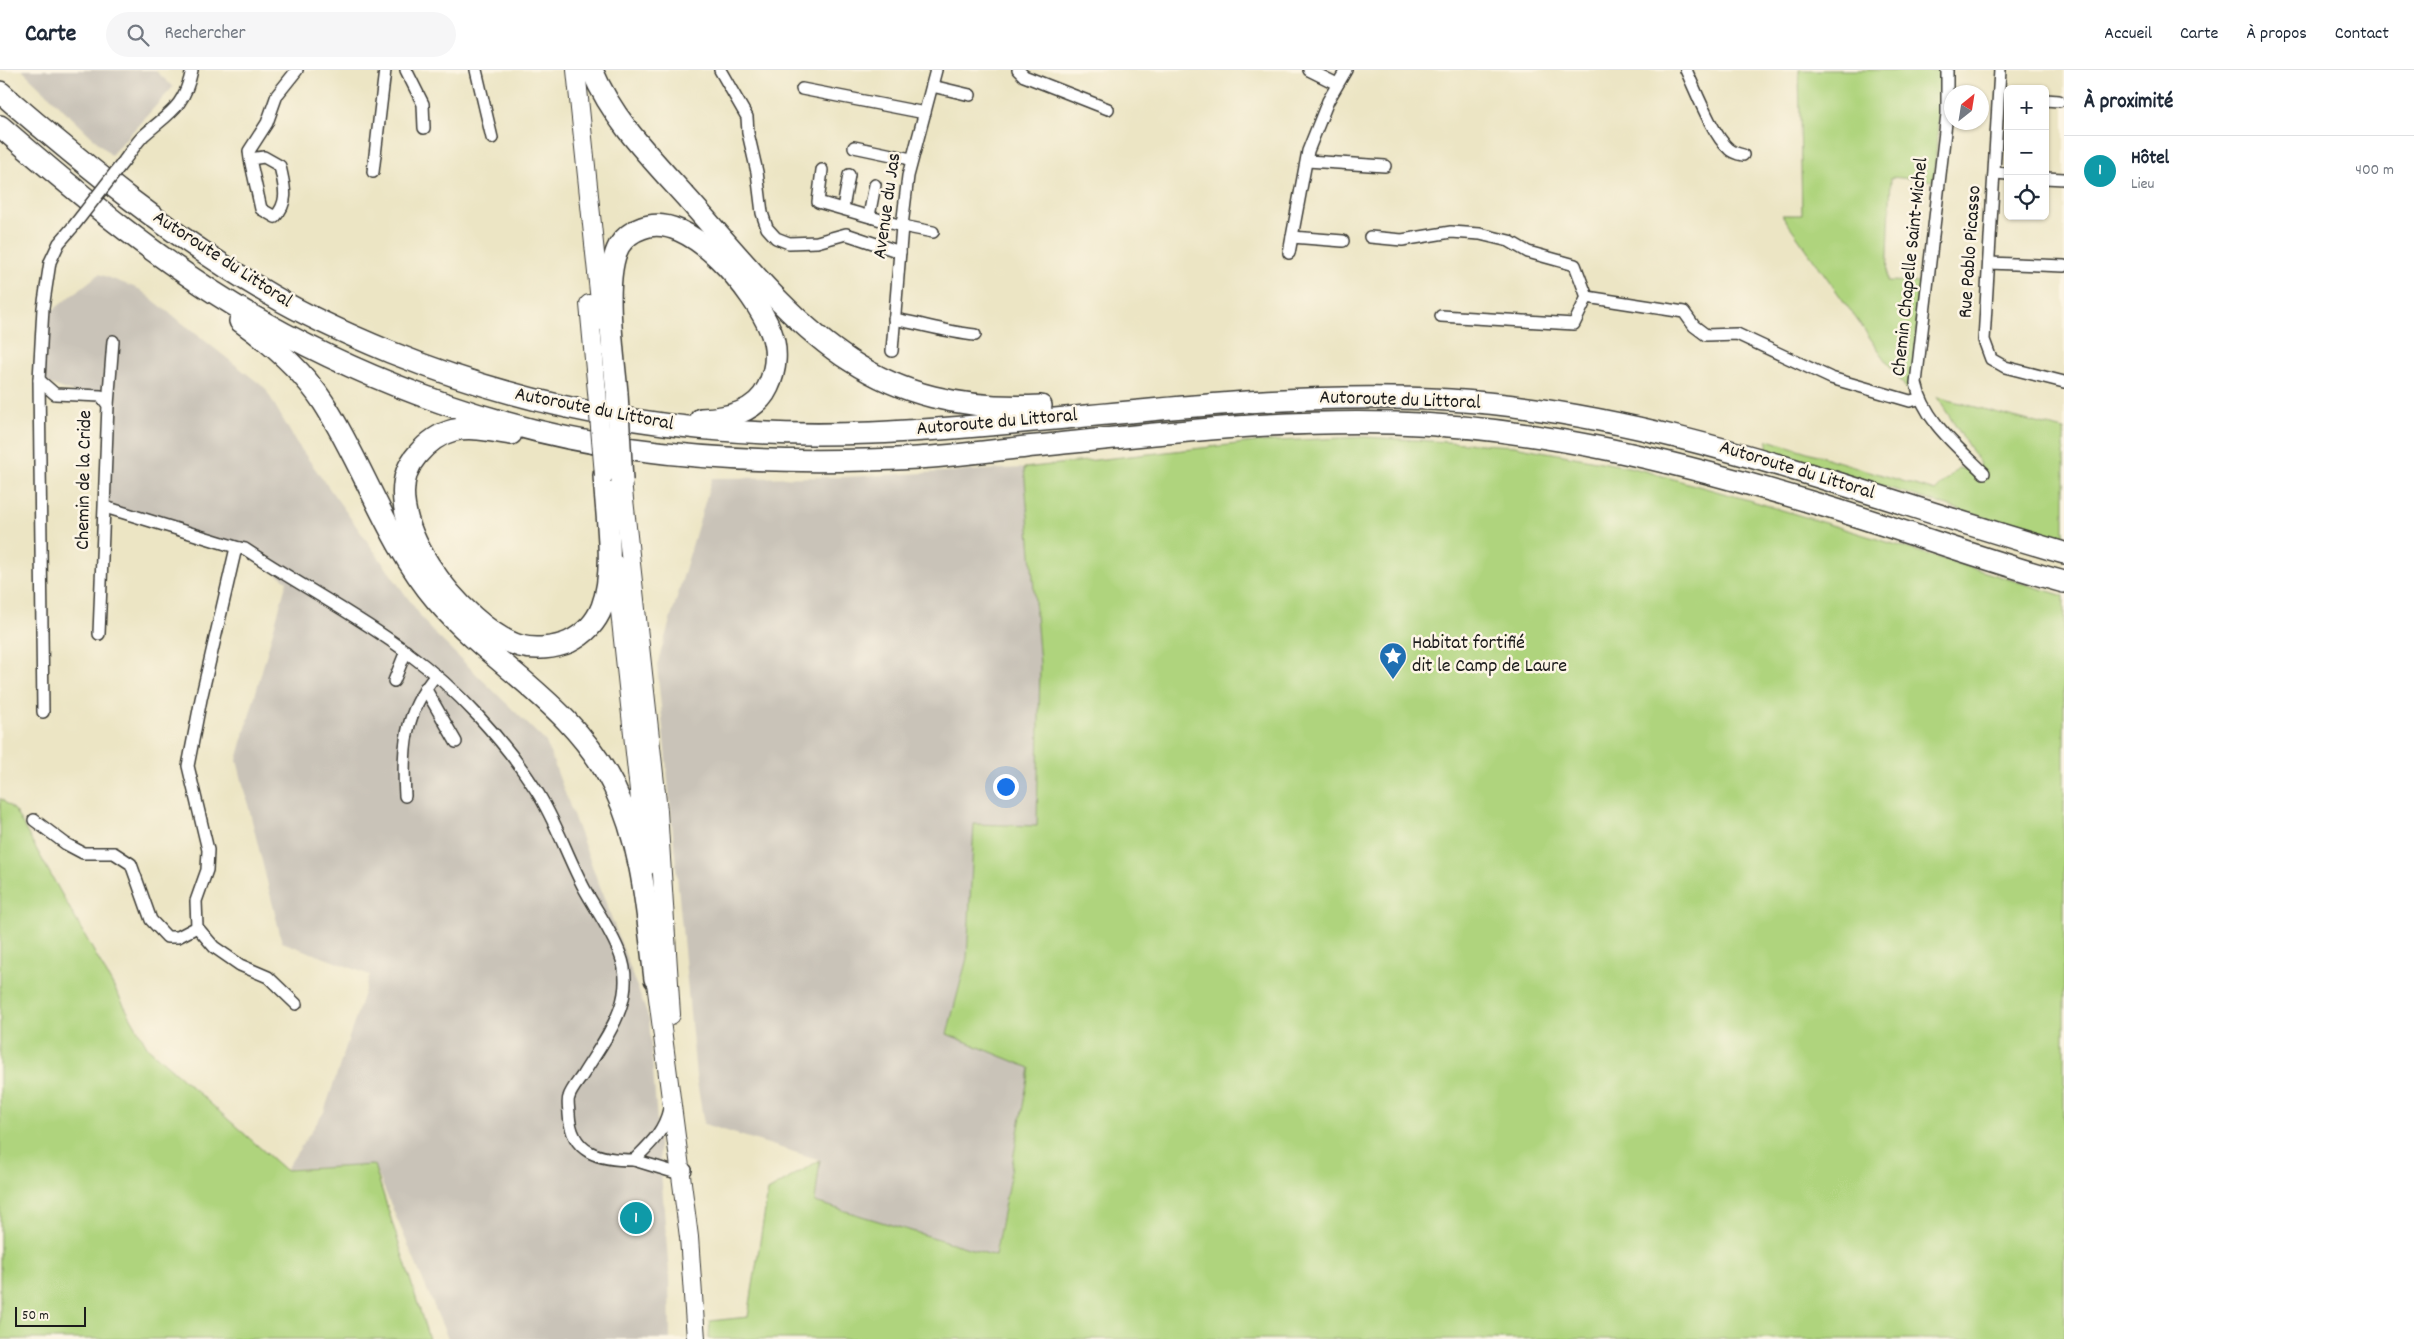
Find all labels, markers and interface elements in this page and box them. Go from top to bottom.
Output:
search box [106,12,456,57]
text: Carte [25,18,76,52]
icon: search [124,21,152,49]
text: Rechercher [164,21,246,48]
text: Accueil [2104,22,2152,47]
text: Carte [2180,22,2219,47]
text: À propos [2247,22,2307,47]
text: Contact [2335,22,2389,47]
north arrow [1944,85,1989,130]
map controls [2004,85,2049,220]
button: + [2004,85,2049,130]
text: À proximité [2084,88,2173,118]
button: − [2004,130,2049,175]
text: Hôtel [2131,146,2169,173]
street label: Avenue du Jas [867,151,909,261]
street label: Chemin Chapelle Saint-Michel [1886,156,1936,378]
text: 1 [2098,159,2102,182]
text: 400 m [2355,159,2394,182]
text: Lieu [2131,173,2154,196]
button: locate [2004,175,2049,220]
street label: Rue Pablo Picasso [1952,185,1990,319]
street label: Autoroute du Littoral [147,204,297,316]
street label: Autoroute du Littoral [512,381,676,439]
street label: Autoroute du Littoral [1319,384,1481,418]
street label: Autoroute du Littoral [916,402,1079,444]
street label: Chemin de la Cride [70,410,100,550]
street label: Autoroute du Littoral [1716,434,1878,508]
place label: Habitat fortifié dit le Camp de Laure [1412,630,1567,681]
place icon: Habitat fortifié dit le Camp de Laure [1378,641,1408,680]
your location [993,774,1019,800]
pin: 1 [620,1199,652,1237]
scale bar [15,1304,86,1327]
text: 50 m [22,1306,49,1326]

